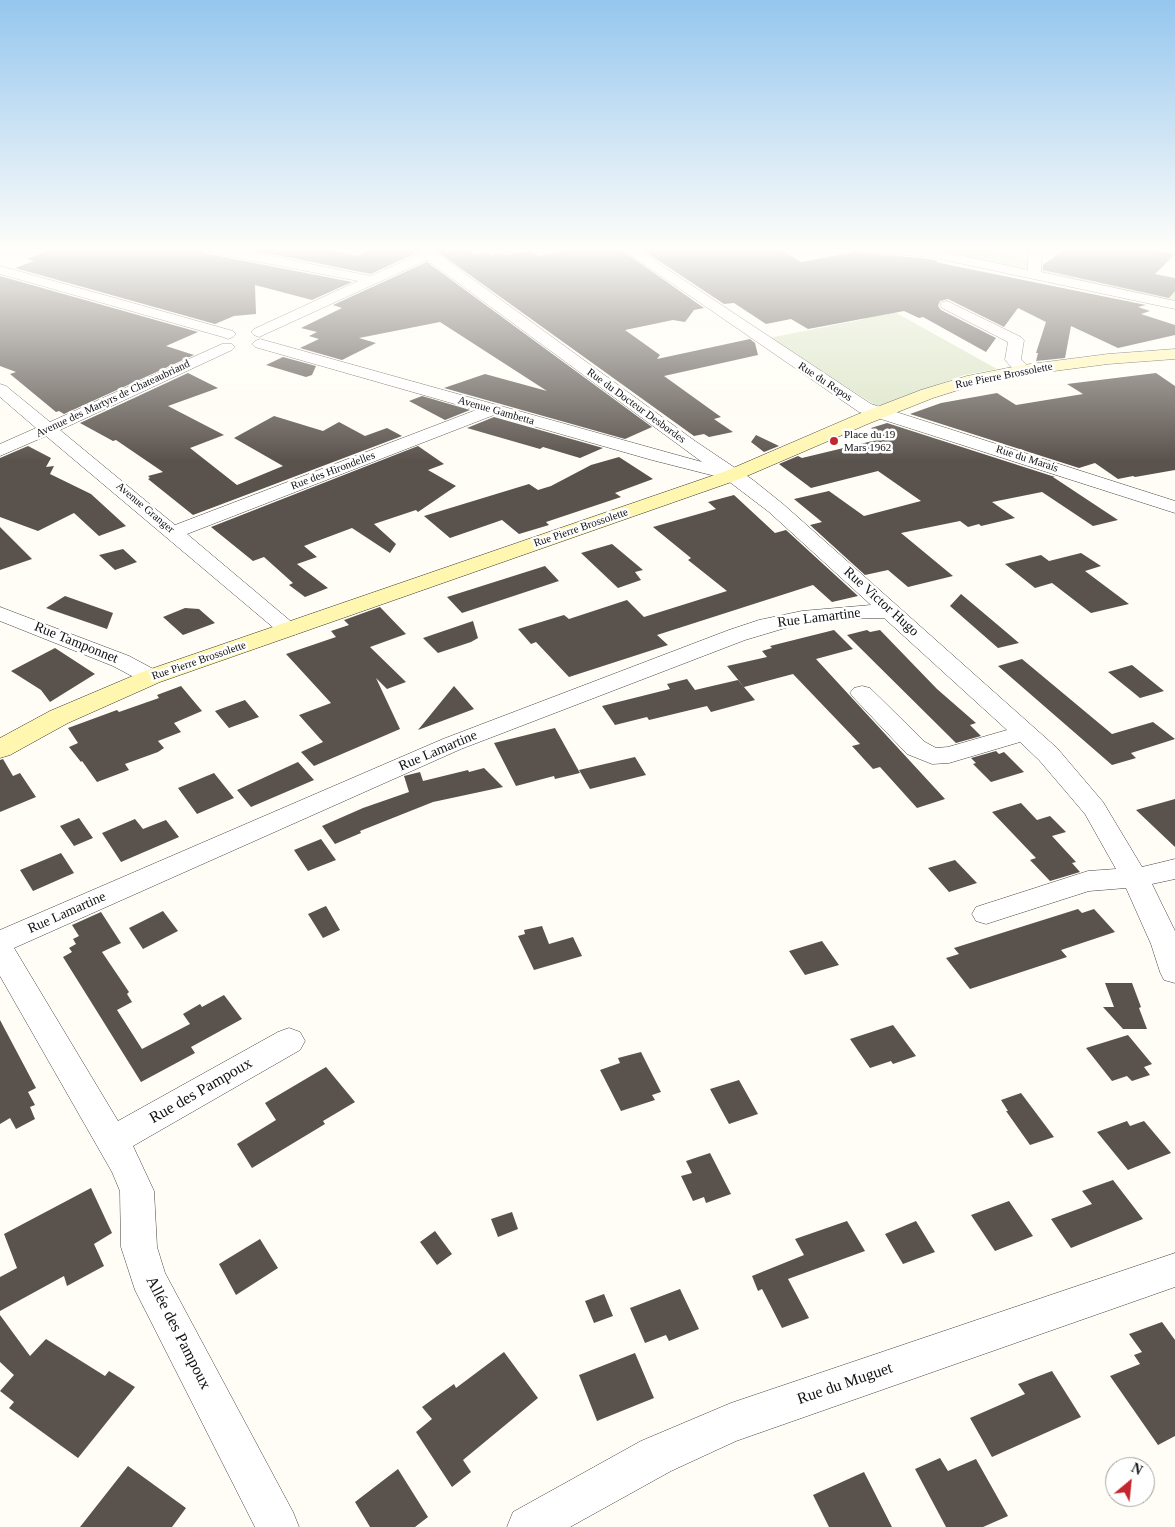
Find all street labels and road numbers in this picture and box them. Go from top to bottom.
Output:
street label: Avenue des Martyrs de Chateaubriand [34,357,192,441]
street label: Rue du Repos [796,360,854,404]
street label: Rue Pierre Brossolette [954,360,1054,392]
street label: Rue du Docteur Desbordes [584,366,688,446]
street label: Avenue Gambetta [456,394,536,428]
street label: Rue du Marais [994,443,1060,475]
street label: Rue des Hirondelles [289,449,377,493]
street label: Avenue Granger [113,480,177,536]
street label: Rue Pierre Brossolette [532,506,630,550]
street label: Rue Victor Hugo [840,564,922,640]
street label: Rue Lamartine [776,605,862,631]
street label: Rue Tamponnet [32,619,120,667]
street label: Rue Pierre Brossolette [150,639,248,683]
street label: Rue Lamartine [396,727,480,775]
street label: Rue Lamartine [25,888,109,938]
street label: Rue des Pampoux [146,1054,256,1128]
street label: Allée des Pampoux [141,1273,215,1393]
street label: Rue du Muguet [795,1359,895,1409]

